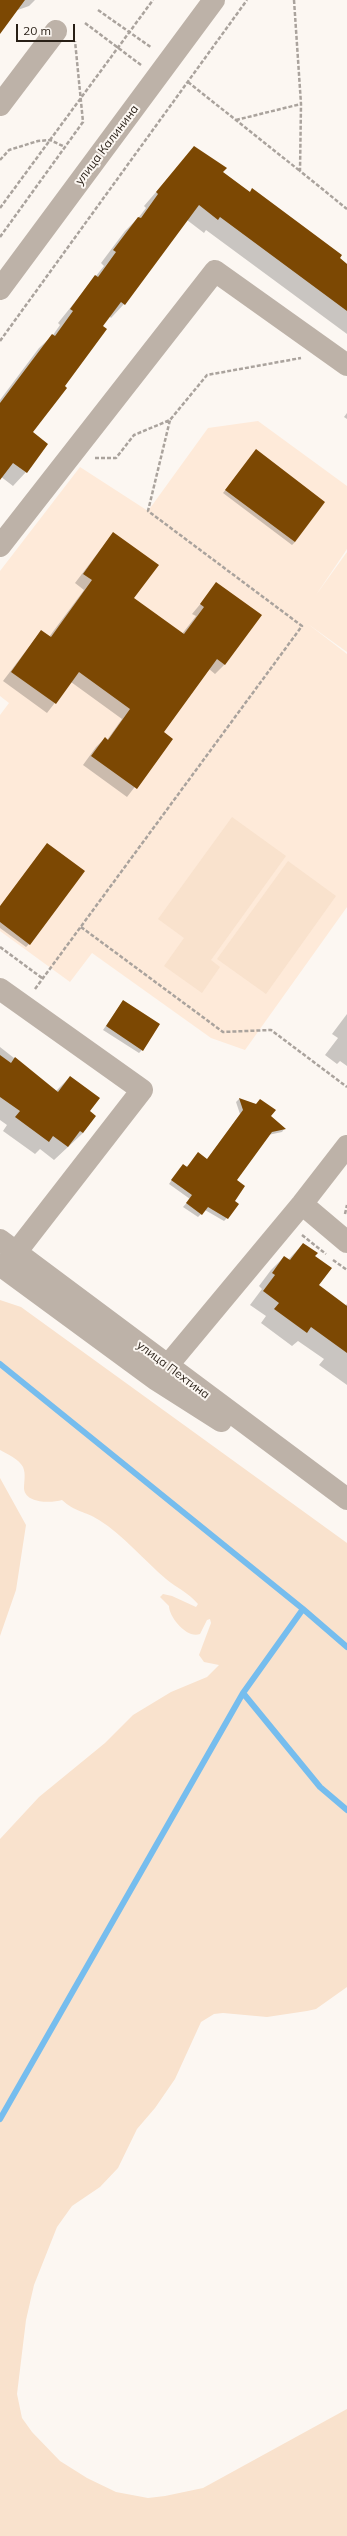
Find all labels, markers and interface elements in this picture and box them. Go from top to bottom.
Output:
scale bar [18,16,77,42]
text: 20 m [23,23,51,38]
street label: улица Калинина [72,102,142,188]
street label: улица Пехтина [134,1338,212,1402]

